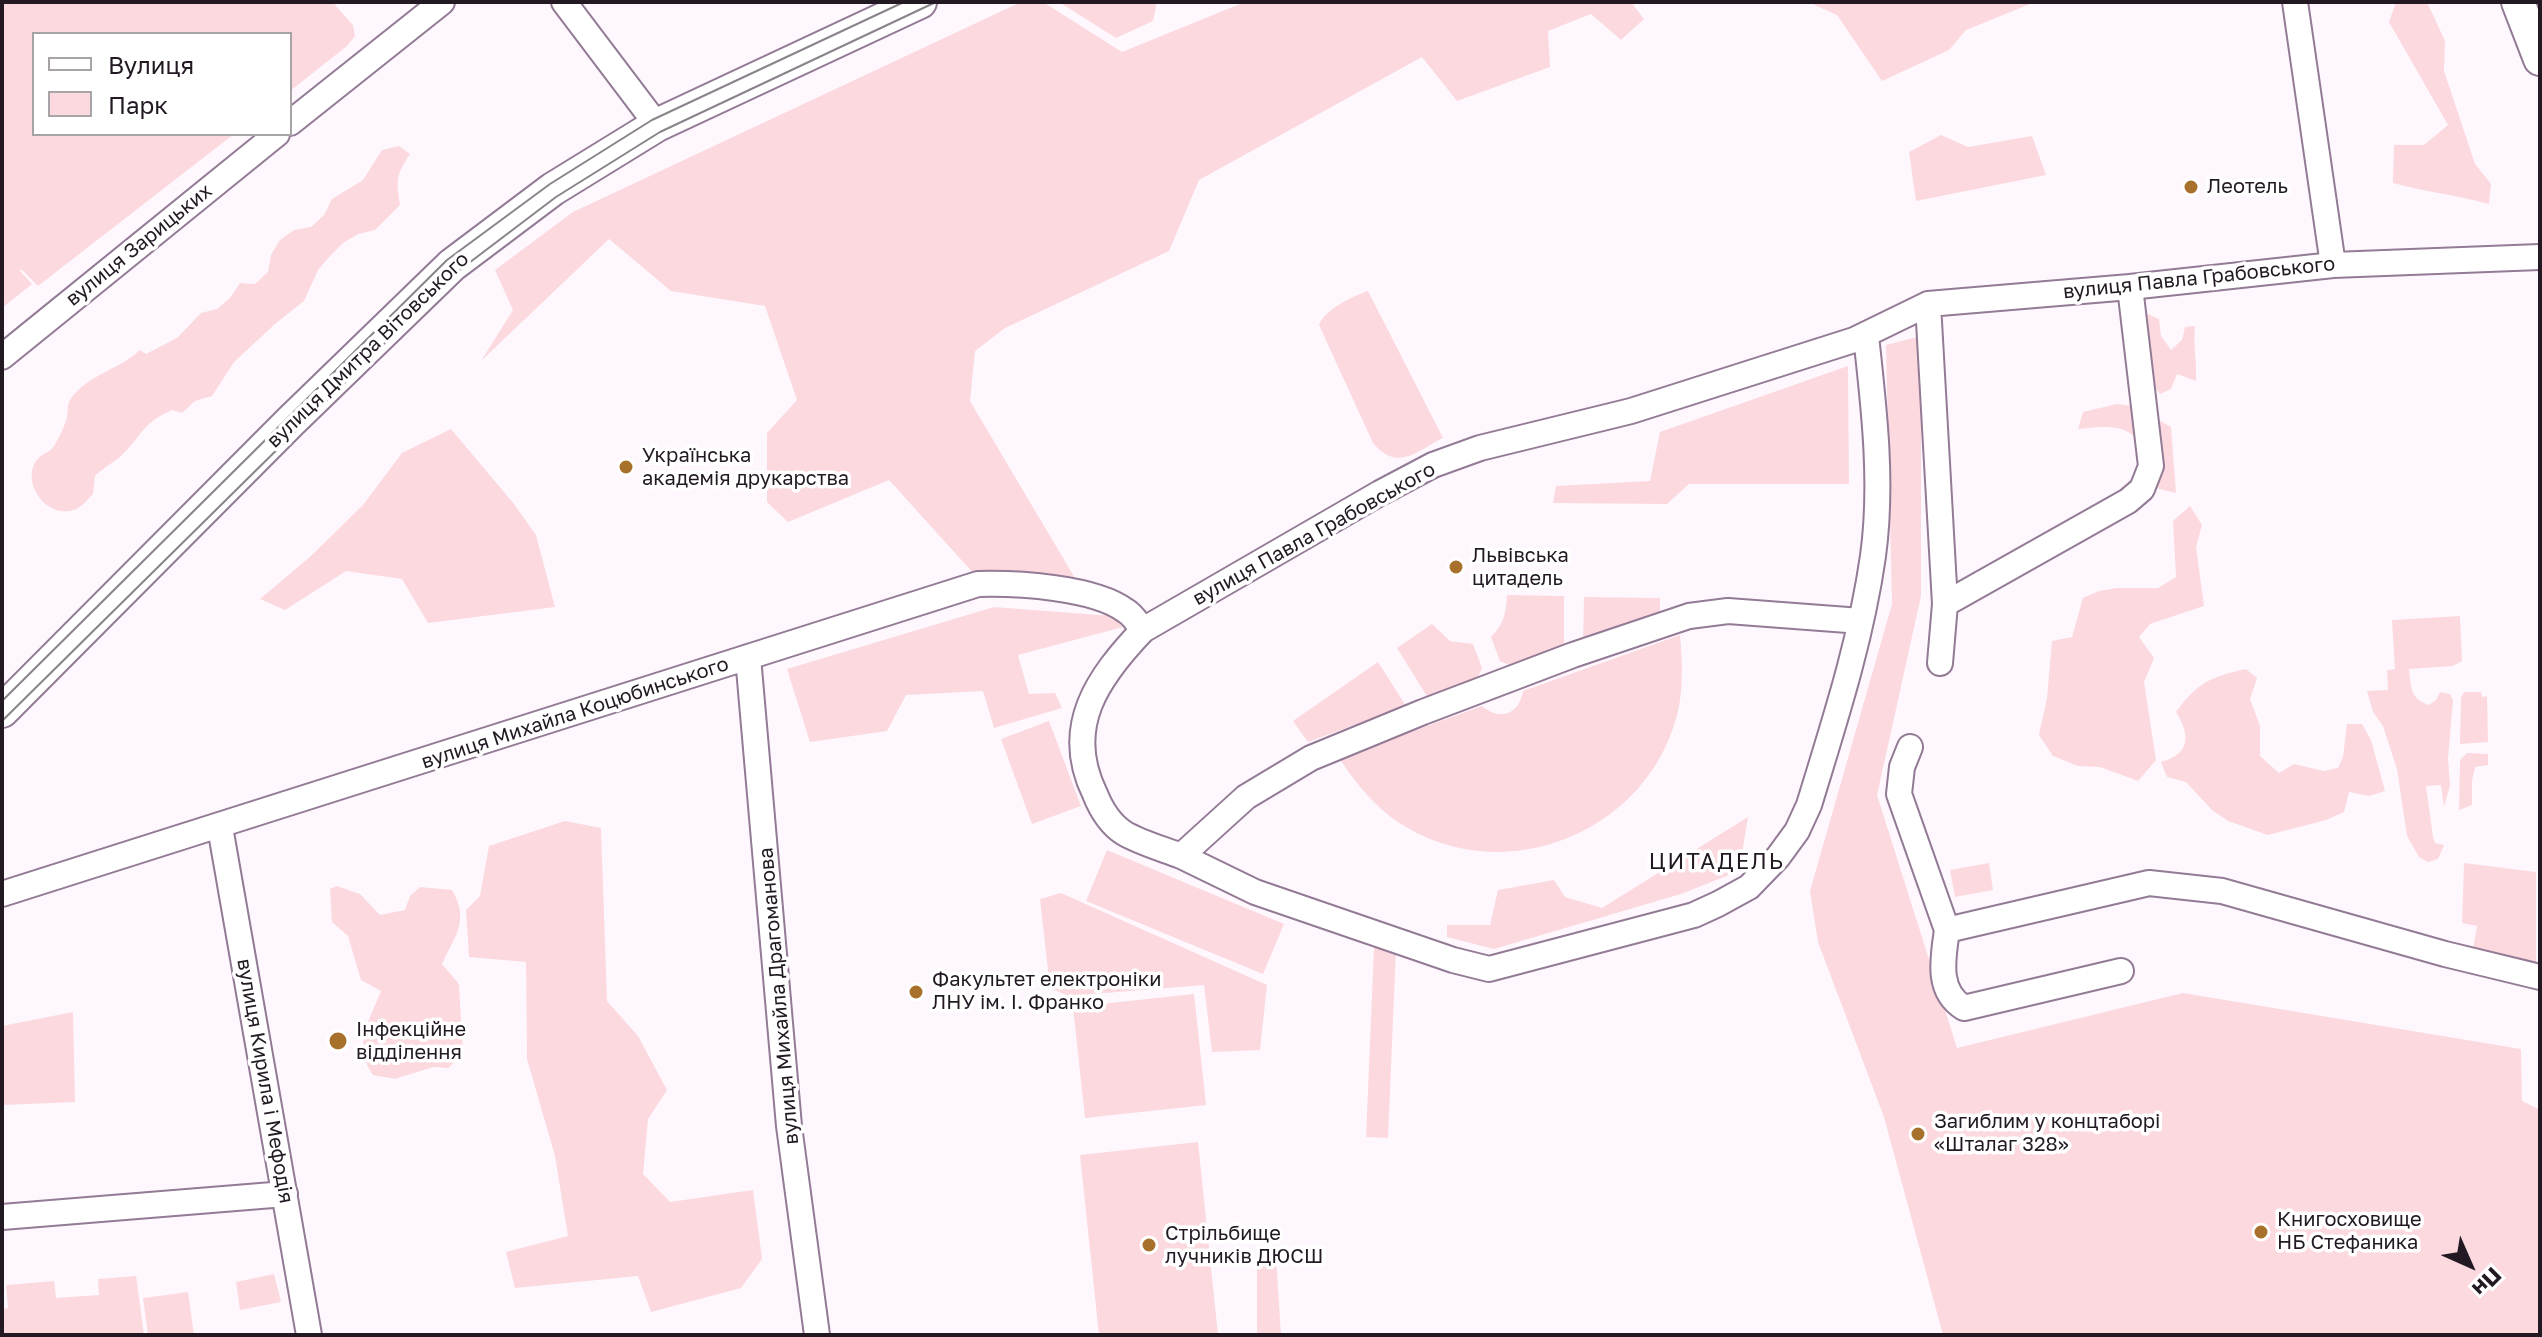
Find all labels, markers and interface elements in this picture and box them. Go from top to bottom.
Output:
legend [32,32,292,136]
text: Вулиця [108,50,194,79]
text: Парк [108,90,168,119]
place label: Леотель [2207,175,2288,199]
marker: Леотель [2182,178,2200,196]
street label: вулиця Зарицьких [61,179,217,311]
street label: вулиця Дмитра Вітовського [262,247,474,453]
street label: вулиця Павла Грабовського [2062,252,2336,304]
place label: Українська академія друкарства [642,444,849,491]
street label: вулиця Павла Грабовського [1189,457,1439,611]
marker: Українська академія друкарства [617,458,635,476]
place label: Львівська цитадель [1472,544,1569,591]
marker: Львівська цитадель [1447,558,1465,576]
street label: вулиця Михайла Коцюбинського [418,652,732,774]
street label: вулиця Михайла Драгоманова [754,847,804,1145]
district label: ЦИТАДЕЛЬ [1649,849,1785,875]
street label: вулиця Кирила і Мефодія [232,957,298,1205]
place label: Факультет електроніки ЛНУ ім. І. Франко [932,968,1162,1015]
marker: Факультет електроніки ЛНУ ім. І. Франко [907,983,925,1001]
place label: Інфекційне відділення [356,1018,466,1065]
marker: Інфекційне відділення [327,1030,349,1052]
place label: Загиблим у концтаборі «Шталаг 328» [1934,1110,2160,1157]
marker: Загиблим у концтаборі «Шталаг 328» [1909,1125,1927,1143]
place label: Книгосховище НБ Стефаника [2277,1208,2422,1255]
place label: Стрільбище лучників ДЮСШ [1165,1222,1323,1269]
marker: Книгосховище НБ Стефаника [2252,1223,2270,1241]
north arrow [2430,1225,2510,1305]
marker: Стрільбище лучників ДЮСШ [1140,1236,1158,1254]
text: Пн [2467,1262,2507,1302]

